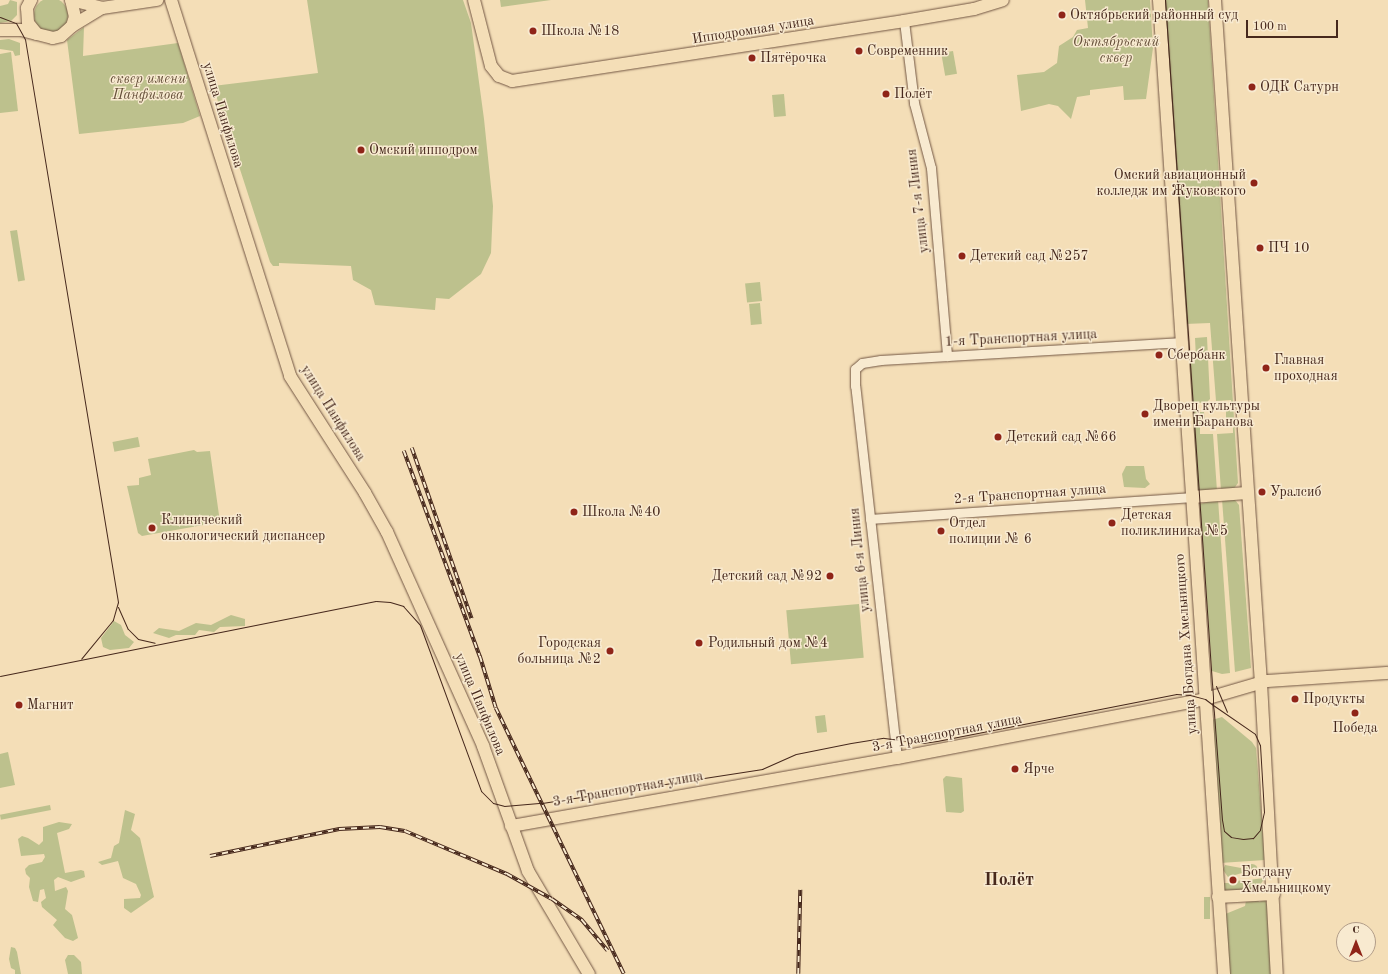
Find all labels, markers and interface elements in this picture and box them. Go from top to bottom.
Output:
place label: Октябрьский районный суд [1070,7,1238,23]
marker: Октябрьский районный суд [1057,10,1067,20]
street label: Ипподромная улица [691,12,815,48]
scale bar [1248,12,1340,38]
text: 100 m [1253,21,1287,33]
place label: Школа №18 [541,23,619,39]
marker: Школа №18 [528,26,538,36]
park label: Октябрьский сквер [1073,34,1159,66]
place label: Современник [867,43,948,59]
marker: Современник [854,46,864,56]
place label: Пятёрочка [760,50,826,66]
marker: Пятёрочка [747,53,757,63]
street label: улица Панфилова [199,60,247,170]
park label: сквер имени Панфилова [110,71,186,104]
place label: ОДК Сатурн [1260,79,1339,95]
marker: ОДК Сатурн [1247,82,1257,92]
place label: Полёт [894,86,932,102]
marker: Полёт [881,89,891,99]
place label: Омский ипподром [369,142,478,158]
marker: Омский ипподром [356,145,366,155]
street label: улица 7-я Линия [903,148,933,254]
place label: Омский авиационный колледж им Жуковского [1097,167,1246,200]
marker: Омский авиационный колледж им Жуковского [1249,178,1259,188]
place label: ПЧ 10 [1268,240,1309,256]
marker: ПЧ 10 [1255,243,1265,253]
place label: Детский сад №257 [970,248,1089,264]
marker: Детский сад №257 [957,251,967,261]
street label: 1-я Транспортная улица [944,326,1098,350]
place label: Сбербанк [1167,347,1226,363]
marker: Сбербанк [1154,350,1164,360]
place label: Главная проходная [1274,352,1338,384]
street label: улица Панфилова [297,362,369,464]
marker: Главная проходная [1261,363,1271,373]
place label: Дворец культуры имени Баранова [1153,398,1260,430]
marker: Дворец культуры имени Баранова [1140,409,1150,419]
place label: Детский сад №66 [1006,429,1117,445]
marker: Детский сад №66 [993,432,1003,442]
street label: 2-я Транспортная улица [953,480,1107,508]
place label: Уралсиб [1270,484,1321,500]
marker: Уралсиб [1257,487,1267,497]
place label: Школа №40 [582,504,660,520]
marker: Школа №40 [569,507,579,517]
street label: улица 6-я Линия [846,507,874,613]
place label: Детская поликлиника №5 [1121,507,1228,540]
place label: Клинический онкологический диспансер [161,512,325,544]
place label: Отдел полиции № 6 [949,515,1032,548]
marker: Детская поликлиника №5 [1106,517,1118,529]
marker: Клинический онкологический диспансер [146,522,158,534]
marker: Отдел полиции № 6 [936,526,946,536]
street label: улица Богдана Хмельницкого [1171,553,1201,735]
place label: Детский сад №92 [711,568,822,584]
marker: Детский сад №92 [825,571,835,581]
place label: Городская больница №2 [517,635,601,668]
place label: Родильный дом №4 [708,635,828,651]
marker: Родильный дом №4 [693,637,705,649]
marker: Городская больница №2 [604,645,616,657]
street label: улица Панфилова [451,650,509,758]
place label: Продукты [1303,691,1365,707]
marker: Продукты [1290,694,1300,704]
place label: Магнит [27,697,74,713]
marker: Магнит [14,700,24,710]
marker: Победа [1350,708,1360,718]
street label: 3-я Транспортная улица [871,710,1023,756]
place label: Победа [1332,720,1378,736]
place label: Ярче [1023,761,1054,777]
marker: Ярче [1010,764,1020,774]
street label: 3-я Транспортная улица [551,767,705,811]
place label: Богдану Хмельницкому [1241,864,1331,896]
district label: Полёт [984,869,1034,891]
marker: Богдану Хмельницкому [1228,875,1238,885]
north arrow [1336,922,1376,962]
text: С [1352,925,1360,936]

